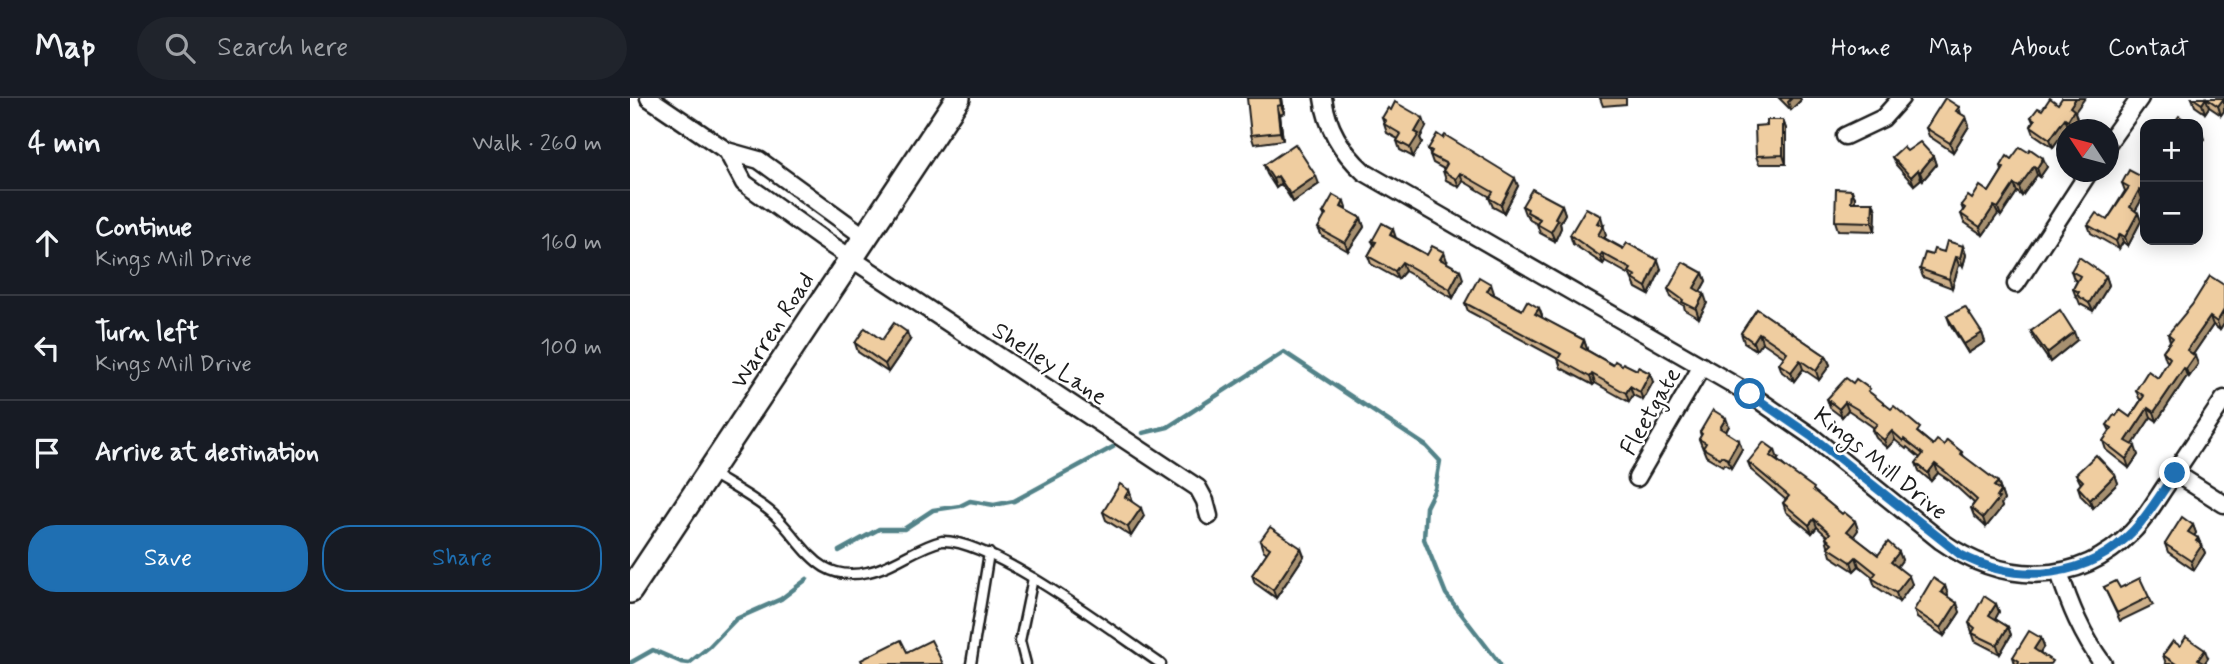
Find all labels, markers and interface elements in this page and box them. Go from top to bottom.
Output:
search box [137,17,627,80]
text: Map [35,26,95,70]
icon: search [161,29,199,67]
text: Search here [217,31,348,65]
text: Home [1831,33,1891,64]
text: Map [1929,33,1973,64]
text: About [2011,33,2070,64]
text: Contact [2108,33,2189,64]
north arrow [2056,119,2119,182]
map controls [2140,119,2203,245]
button: + [2140,119,2203,182]
text: 4 min [28,124,101,163]
text: Walk · 260 m [472,129,602,159]
button: − [2140,182,2203,245]
text: Continue [95,211,192,245]
icon: ahead [28,224,66,262]
text: 160 m [541,228,602,258]
text: Kings Mill Drive [95,245,252,275]
street label: Warren Road [724,267,822,395]
text: Turn left [95,316,199,350]
street label: Shelley Lane [986,316,1113,413]
icon: left [28,329,66,367]
text: 100 m [540,333,602,363]
text: Kings Mill Drive [95,350,252,380]
street label: Fleetgate [1614,362,1689,462]
route start [1734,378,1765,409]
street label: Kings Mill Drive [1805,401,1953,529]
icon: arrive [28,434,66,472]
text: Arrive at destination [95,436,319,470]
route end [2159,457,2190,488]
button: Save [28,525,308,592]
button: Share [322,525,602,592]

